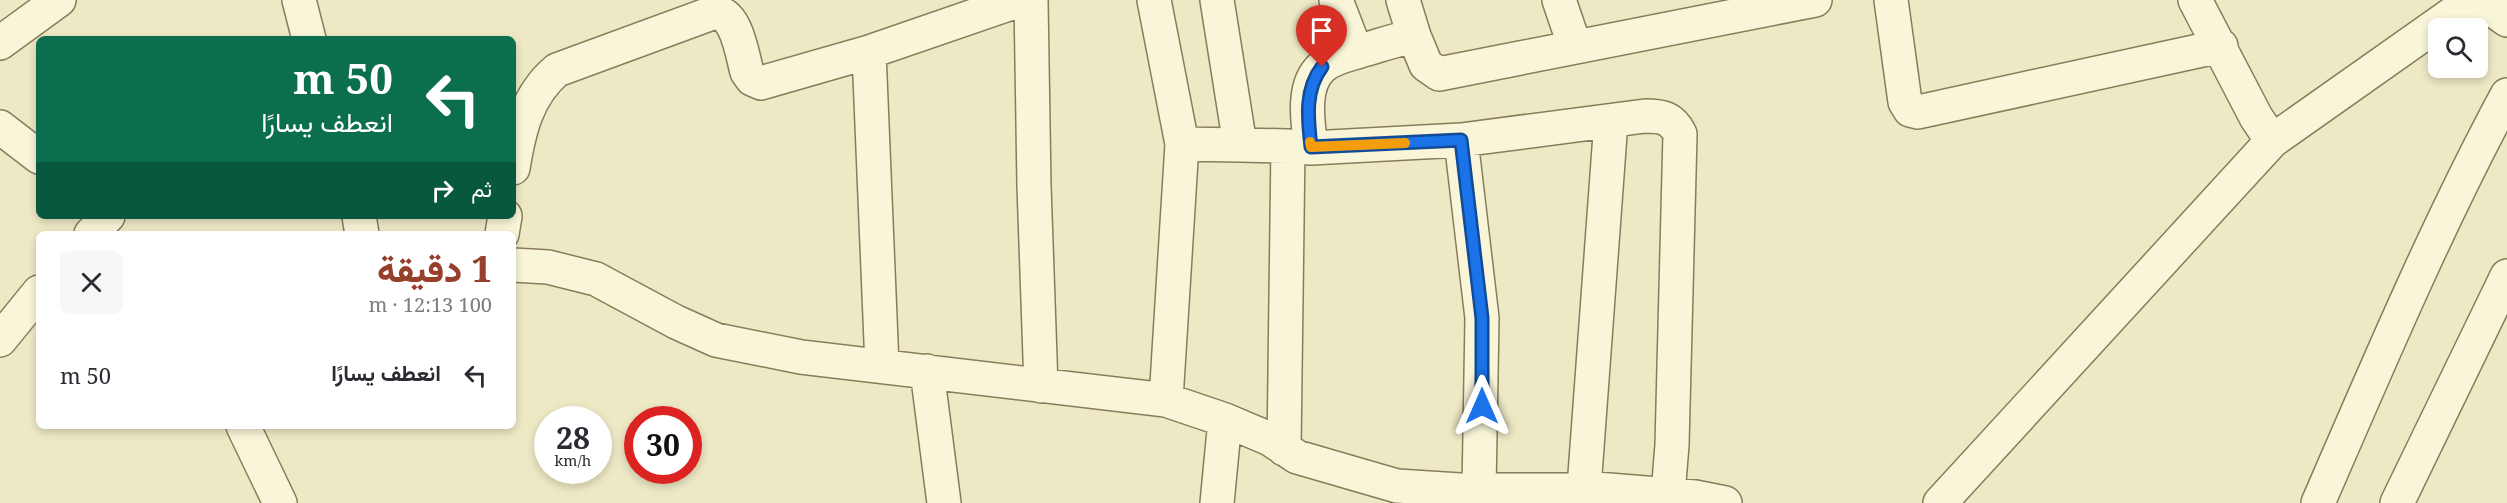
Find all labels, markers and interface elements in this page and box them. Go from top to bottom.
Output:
pin [1296,5,1347,67]
icon: arrive [1305,14,1338,47]
map controls [2428,18,2488,78]
button: search [2428,18,2488,78]
text: 50 m [293,49,393,106]
icon: left [414,60,492,138]
text: انعطف يسارًا [261,103,393,140]
text: ثم [471,173,492,203]
icon: right [426,174,459,207]
text: 1 دقيقة [377,244,492,293]
button: close [60,251,123,314]
text: 100 m · 12:13 [369,291,492,318]
text: انعطف يسارًا [331,357,441,387]
icon: left [459,359,492,392]
text: 50 m [60,360,111,390]
position arrow [1450,374,1514,438]
speed limit sign: 30 [624,406,702,484]
text: 28 [556,417,590,458]
text: km/h [555,450,591,470]

